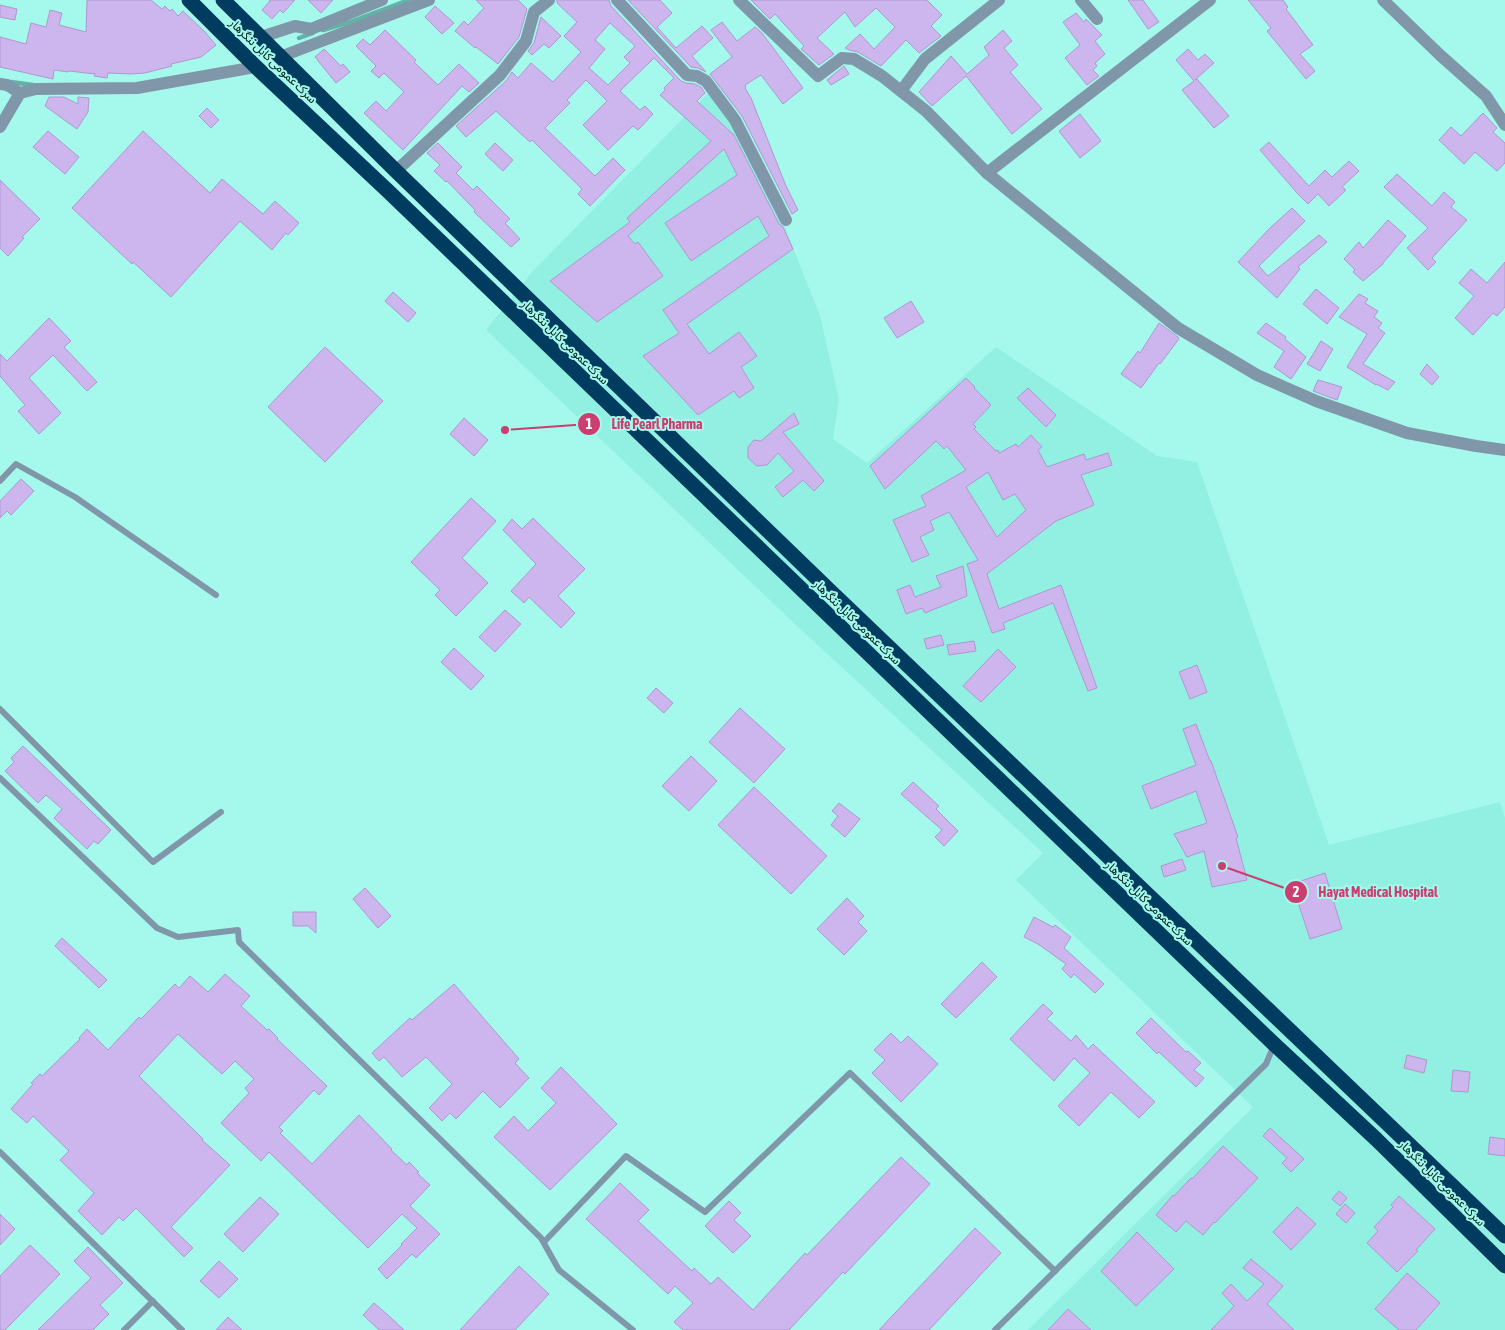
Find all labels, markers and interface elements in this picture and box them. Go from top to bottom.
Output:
street label: سرک عمومی کابل ننگرهار [226,15,320,106]
street label: سرک عمومی کابل ننگرهار [518,296,612,387]
callout: Life Pearl Pharma [577,410,713,439]
text: 1 [585,415,593,432]
text: Life Pearl Pharma [612,416,703,432]
street label: سرک عمومی کابل ننگرهار [810,576,904,667]
street label: سرک عمومی کابل ننگرهار [1102,857,1196,948]
callout: Hayat Medical Hospital [1283,878,1447,907]
text: 2 [1292,883,1300,900]
text: Hayat Medical Hospital [1318,884,1438,900]
street label: سرک عمومی کابل ننگرهار [1395,1136,1488,1229]

